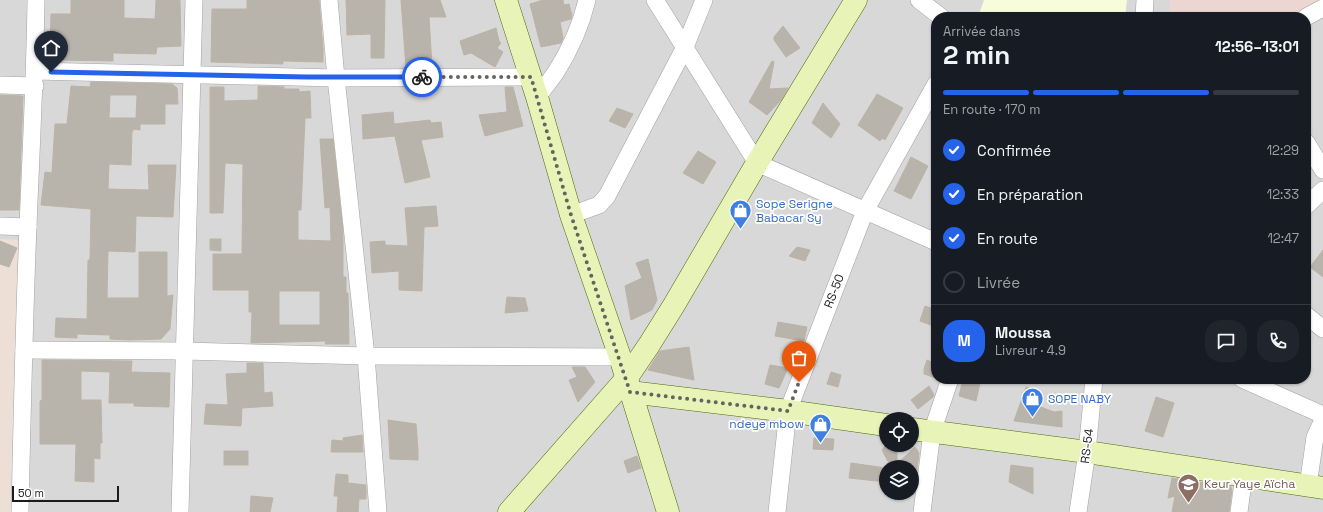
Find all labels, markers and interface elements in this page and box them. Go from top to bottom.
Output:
text: Arrivée dans [943,23,1020,40]
pin [34,31,68,72]
icon: home [40,37,62,59]
text: 12:56–13:01 [1215,37,1299,56]
text: 2 min [943,38,1010,72]
courier [402,57,442,97]
icon: bike [411,66,433,88]
text: En route · 170 m [943,101,1040,118]
icon: check [943,139,965,161]
text: Confirmée [977,141,1051,160]
text: 12:29 [1267,142,1299,159]
icon: check [943,183,965,205]
text: En préparation [977,185,1083,204]
text: 12:33 [1267,186,1299,203]
place label: Sope Serigne Babacar Sy [756,196,833,226]
shop icon: Sope Serigne Babacar Sy [728,198,754,231]
icon: check [943,227,965,249]
text: En route [977,229,1038,248]
text: 12:47 [1267,230,1299,247]
street label: RS-50 [820,272,848,310]
text: Livrée [977,273,1020,292]
button: chat [1205,320,1247,362]
button: phone [1257,320,1299,362]
text: Moussa [995,323,1051,342]
text: M [957,331,971,350]
pin [782,341,816,382]
text: Livreur · 4.9 [995,342,1066,359]
icon: bag [788,347,810,369]
shop icon: SOPE NABY [1019,386,1045,419]
place label: SOPE NABY [1048,391,1112,407]
shop icon: ndeye mbow [807,411,833,444]
map controls [879,412,919,500]
button: locate [879,412,919,452]
place label: ndeye mbow [729,416,804,432]
street label: RS-54 [1077,427,1097,464]
button: layers [879,460,919,500]
school or university icon: Keur Yaye Aïcha [1176,471,1202,504]
place label: Keur Yaye Aïcha [1204,476,1295,492]
scale bar [12,484,119,503]
text: 50 m [18,486,44,500]

